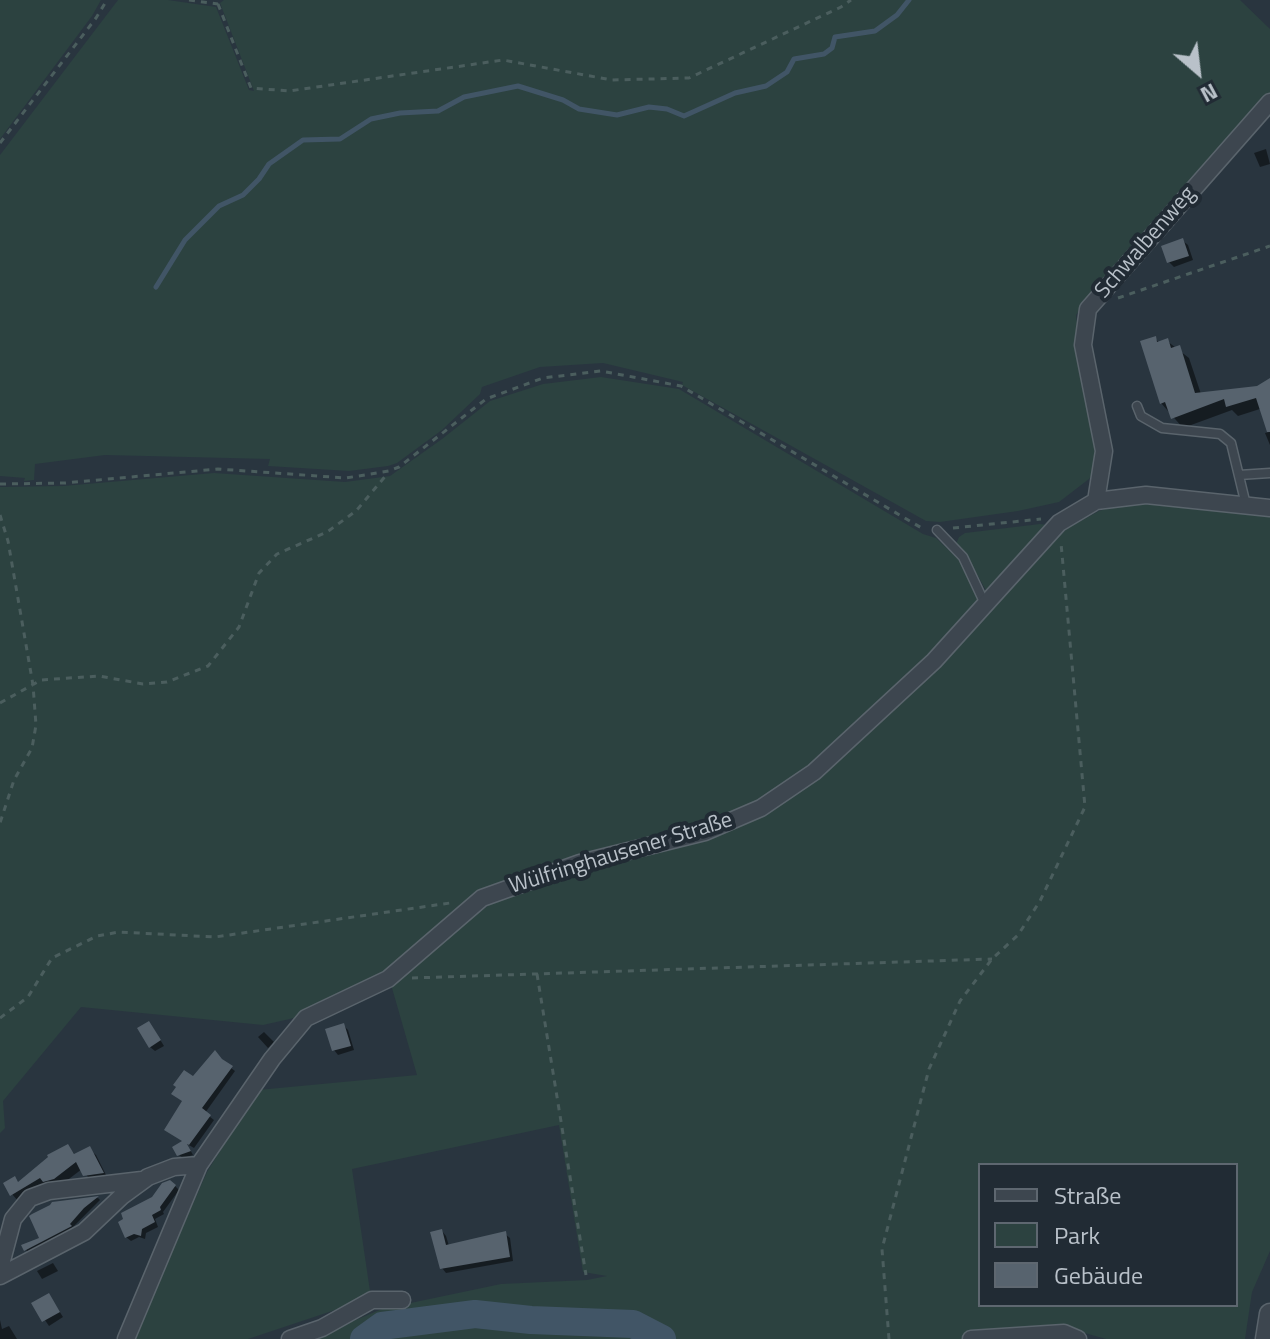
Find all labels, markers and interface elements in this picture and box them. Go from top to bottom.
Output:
north arrow [1158,32,1238,112]
text: N [1195,75,1224,112]
street label: Schwalbenweg [1090,182,1202,304]
street label: Wülfringhausener Straße [506,807,736,901]
legend [978,1163,1238,1307]
text: Straße [1054,1177,1121,1213]
text: Park [1054,1217,1100,1253]
text: Gebäude [1054,1257,1143,1293]

